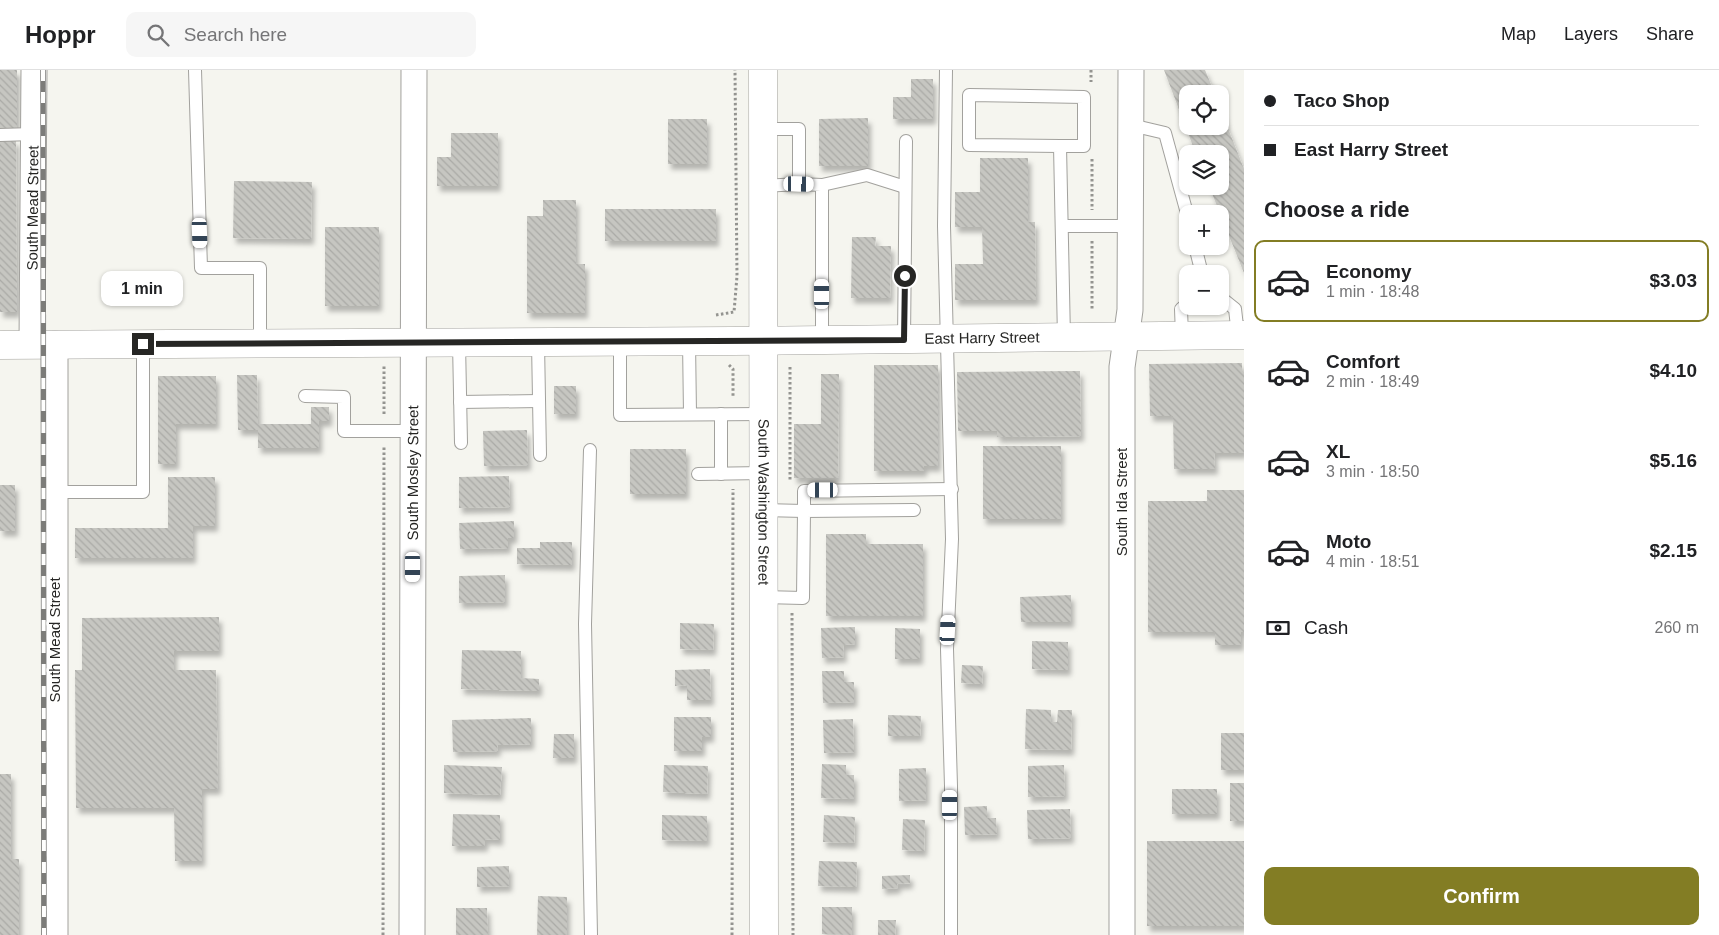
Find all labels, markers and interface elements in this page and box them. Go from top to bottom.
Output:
search box [126,12,476,57]
text: Hoppr [25,21,96,48]
icon: search [144,21,172,49]
text: Search here [184,24,287,45]
text: Map [1501,24,1536,44]
text: Layers [1564,24,1618,44]
text: Share [1646,24,1694,44]
map controls [1179,85,1229,315]
button: locate [1179,85,1229,135]
text: Taco Shop [1294,90,1390,111]
text: East Harry Street [1294,139,1448,160]
street label: South Mead Street [24,145,41,271]
button: layers [1179,145,1229,195]
car [783,176,814,192]
text: Choose a ride [1264,197,1409,222]
button: + [1179,205,1229,255]
car [191,218,208,248]
icon: car [1266,259,1311,304]
text: Economy [1326,261,1412,282]
route start [894,265,916,287]
button: − [1179,265,1229,315]
text: $3.03 [1649,270,1697,291]
callout: 1 min [102,272,184,306]
car [814,279,829,309]
text: 1 min [121,280,163,297]
text: 1 min · 18:48 [1326,283,1419,300]
street label: East Harry Street [924,328,1040,347]
route end [132,333,154,355]
icon: car [1266,349,1311,394]
text: Comfort [1326,351,1400,372]
text: $4.10 [1649,360,1697,381]
text: 2 min · 18:49 [1326,373,1419,390]
street label: South Mosley Street [404,405,421,541]
street label: South Washington Street [755,419,773,586]
icon: car [1266,439,1311,484]
text: XL [1326,441,1350,462]
street label: South Ida Street [1113,447,1130,556]
text: $5.16 [1649,450,1697,471]
text: 3 min · 18:50 [1326,463,1419,480]
car [808,483,838,498]
icon: car [1266,529,1311,574]
text: Moto [1326,531,1371,552]
text: $2.15 [1649,540,1697,561]
car [405,552,420,582]
text: 4 min · 18:51 [1326,553,1419,570]
street label: South Mead Street [46,577,63,703]
icon: cash [1264,614,1292,642]
car [939,615,956,645]
text: Cash [1304,617,1348,638]
text: 260 m [1655,619,1699,636]
car [942,790,957,820]
button: Confirm [1264,867,1699,925]

